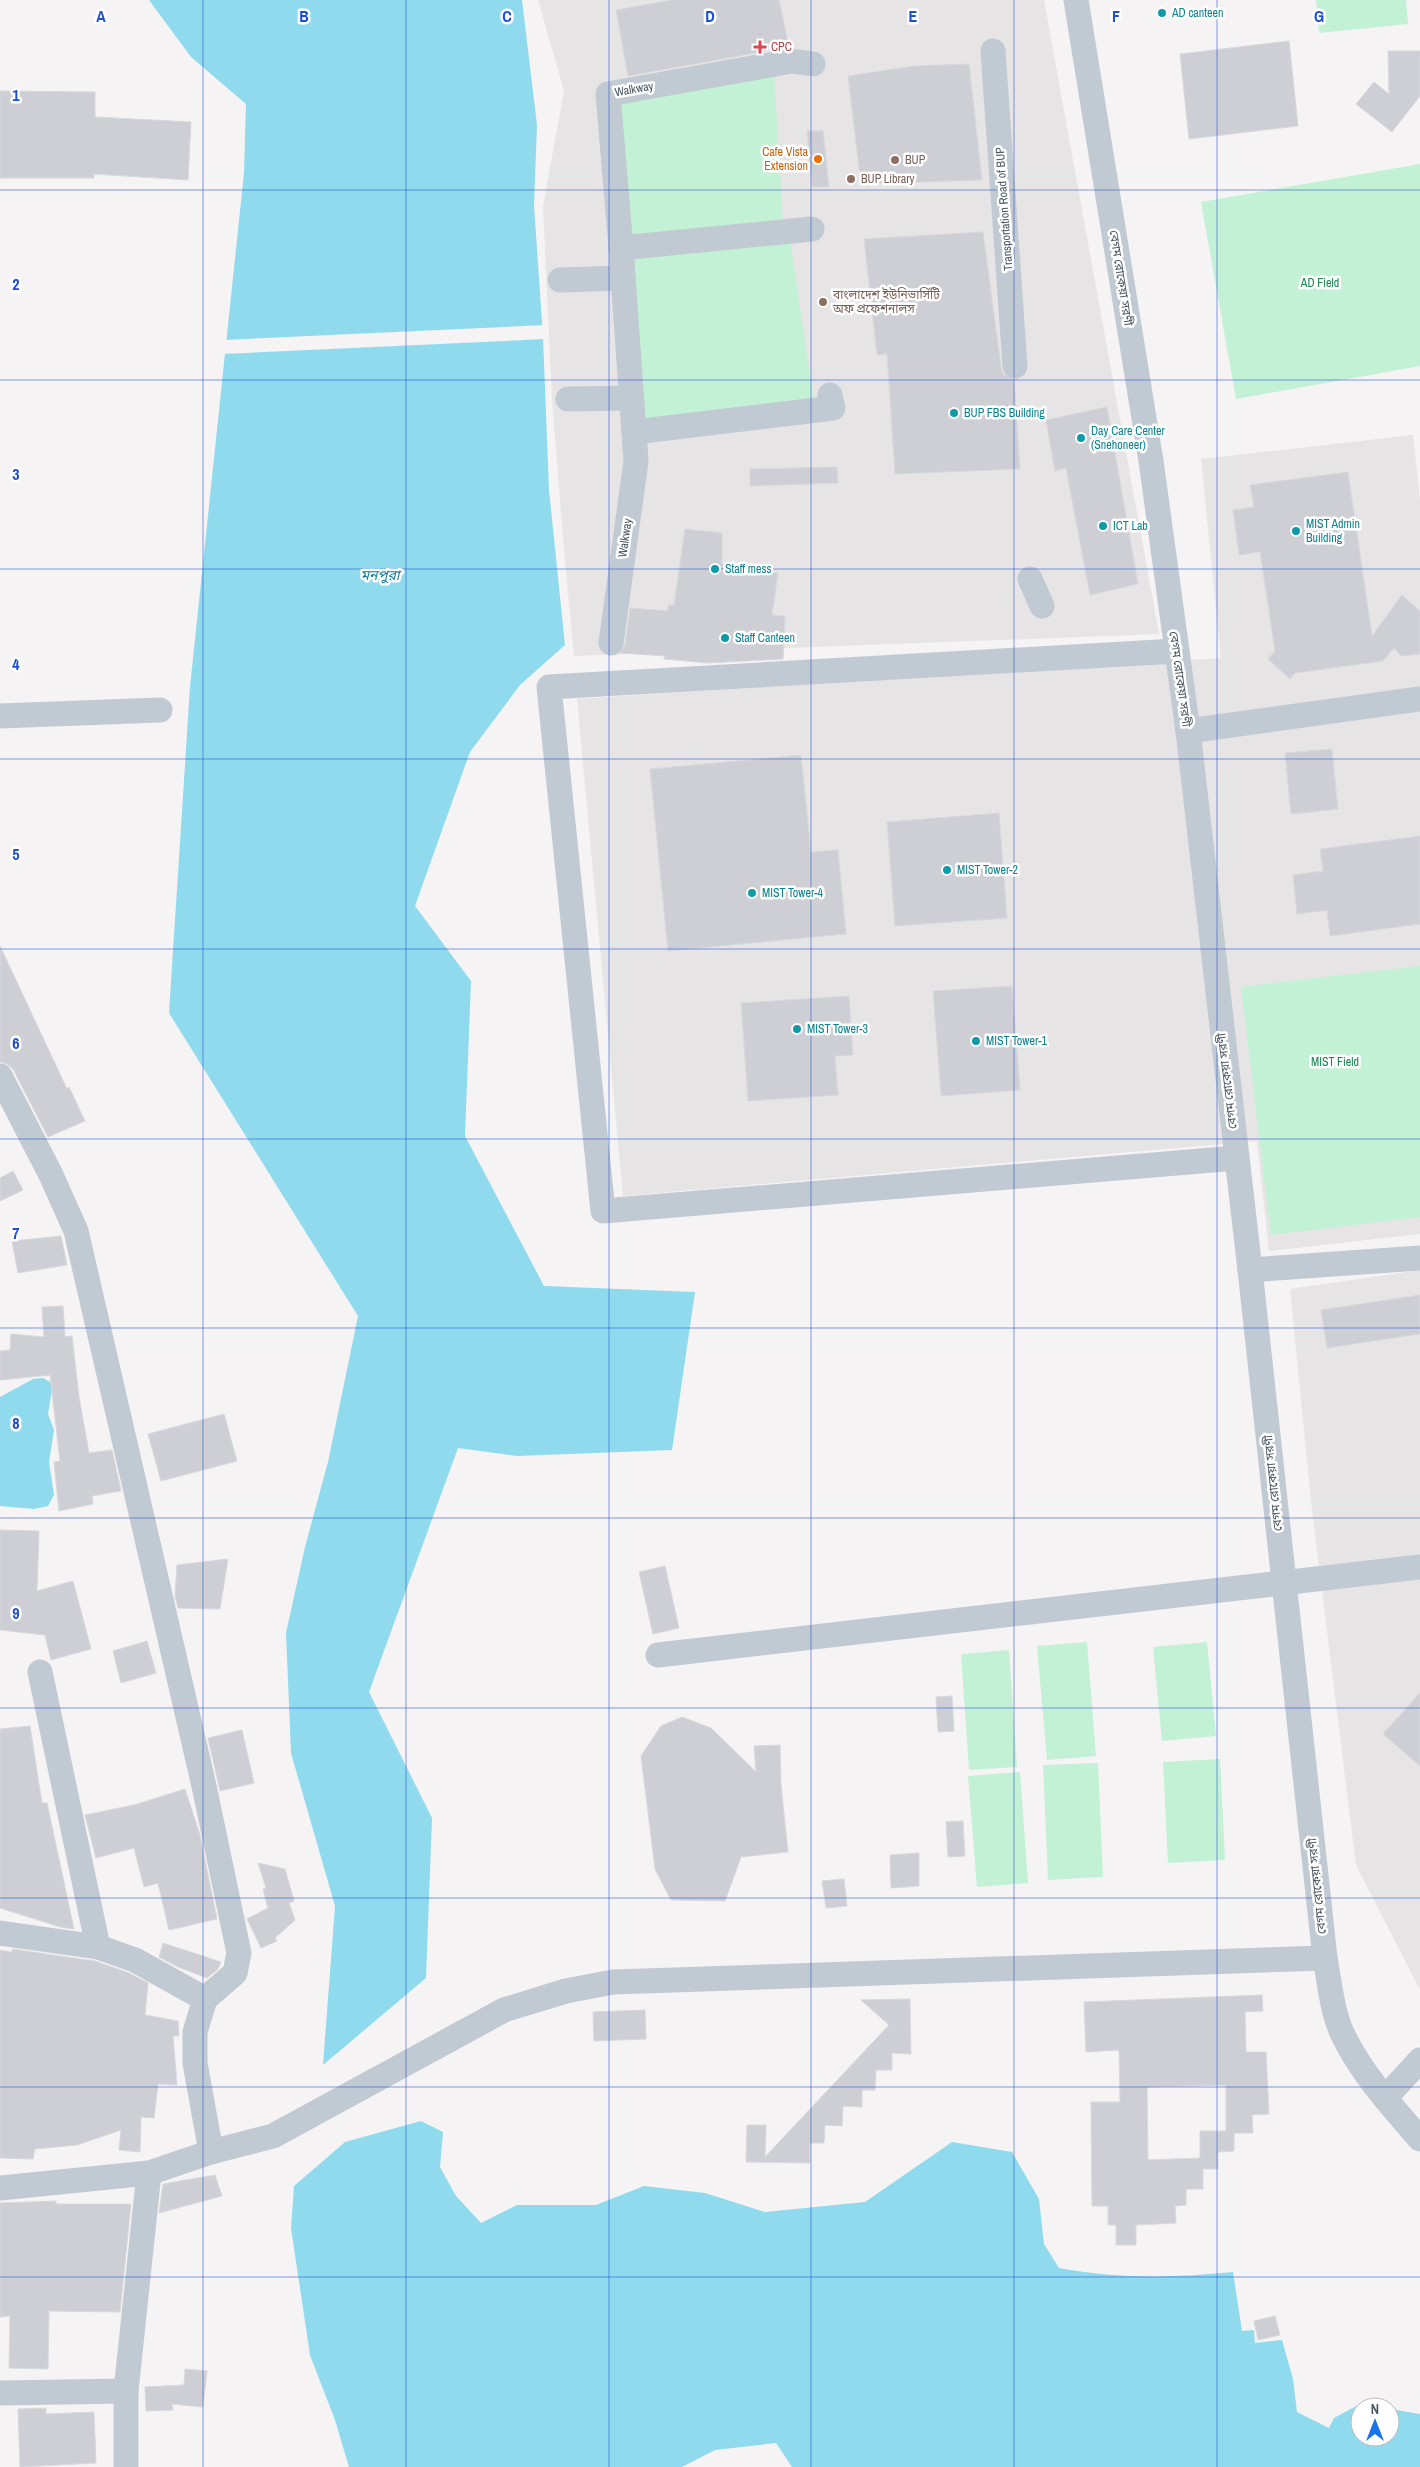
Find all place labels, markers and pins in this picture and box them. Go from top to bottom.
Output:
place label: AD canteen [1171,5,1223,21]
marker: AD canteen [1156,7,1168,19]
place label: CPC [771,39,792,55]
marker: CPC [753,40,767,54]
place label: Cafe Vista Extension [762,144,809,174]
place label: BUP [905,152,926,168]
marker: Cafe Vista Extension [812,153,824,165]
marker: BUP [889,154,901,166]
place label: BUP Library [861,171,915,187]
marker: BUP Library [845,173,857,185]
place label: বাংলাদেশ ইউনিভার্সিটি অফ প্রফেশনালস [832,287,940,317]
marker: বাংলাদেশ ইউনিভার্সিটি অফ প্রফেশনালস [817,296,829,308]
place label: BUP FBS Building [964,405,1045,421]
marker: BUP FBS Building [948,407,960,419]
place label: Day Care Center (Snehoneer) [1091,423,1166,453]
marker: Day Care Center (Snehoneer) [1075,432,1087,444]
place label: MIST Admin Building [1306,516,1360,546]
place label: ICT Lab [1113,518,1148,534]
marker: ICT Lab [1097,520,1109,532]
marker: MIST Admin Building [1290,525,1302,537]
place label: Staff mess [725,561,771,577]
marker: Staff mess [709,563,721,575]
place label: Staff Canteen [735,630,795,646]
marker: Staff Canteen [719,632,731,644]
place label: MIST Tower-2 [957,862,1018,878]
marker: MIST Tower-2 [941,864,953,876]
place label: MIST Tower-4 [762,885,823,901]
marker: MIST Tower-4 [746,887,758,899]
place label: MIST Tower-3 [807,1021,868,1037]
marker: MIST Tower-3 [791,1023,803,1035]
place label: MIST Tower-1 [986,1033,1047,1049]
marker: MIST Tower-1 [970,1035,982,1047]

